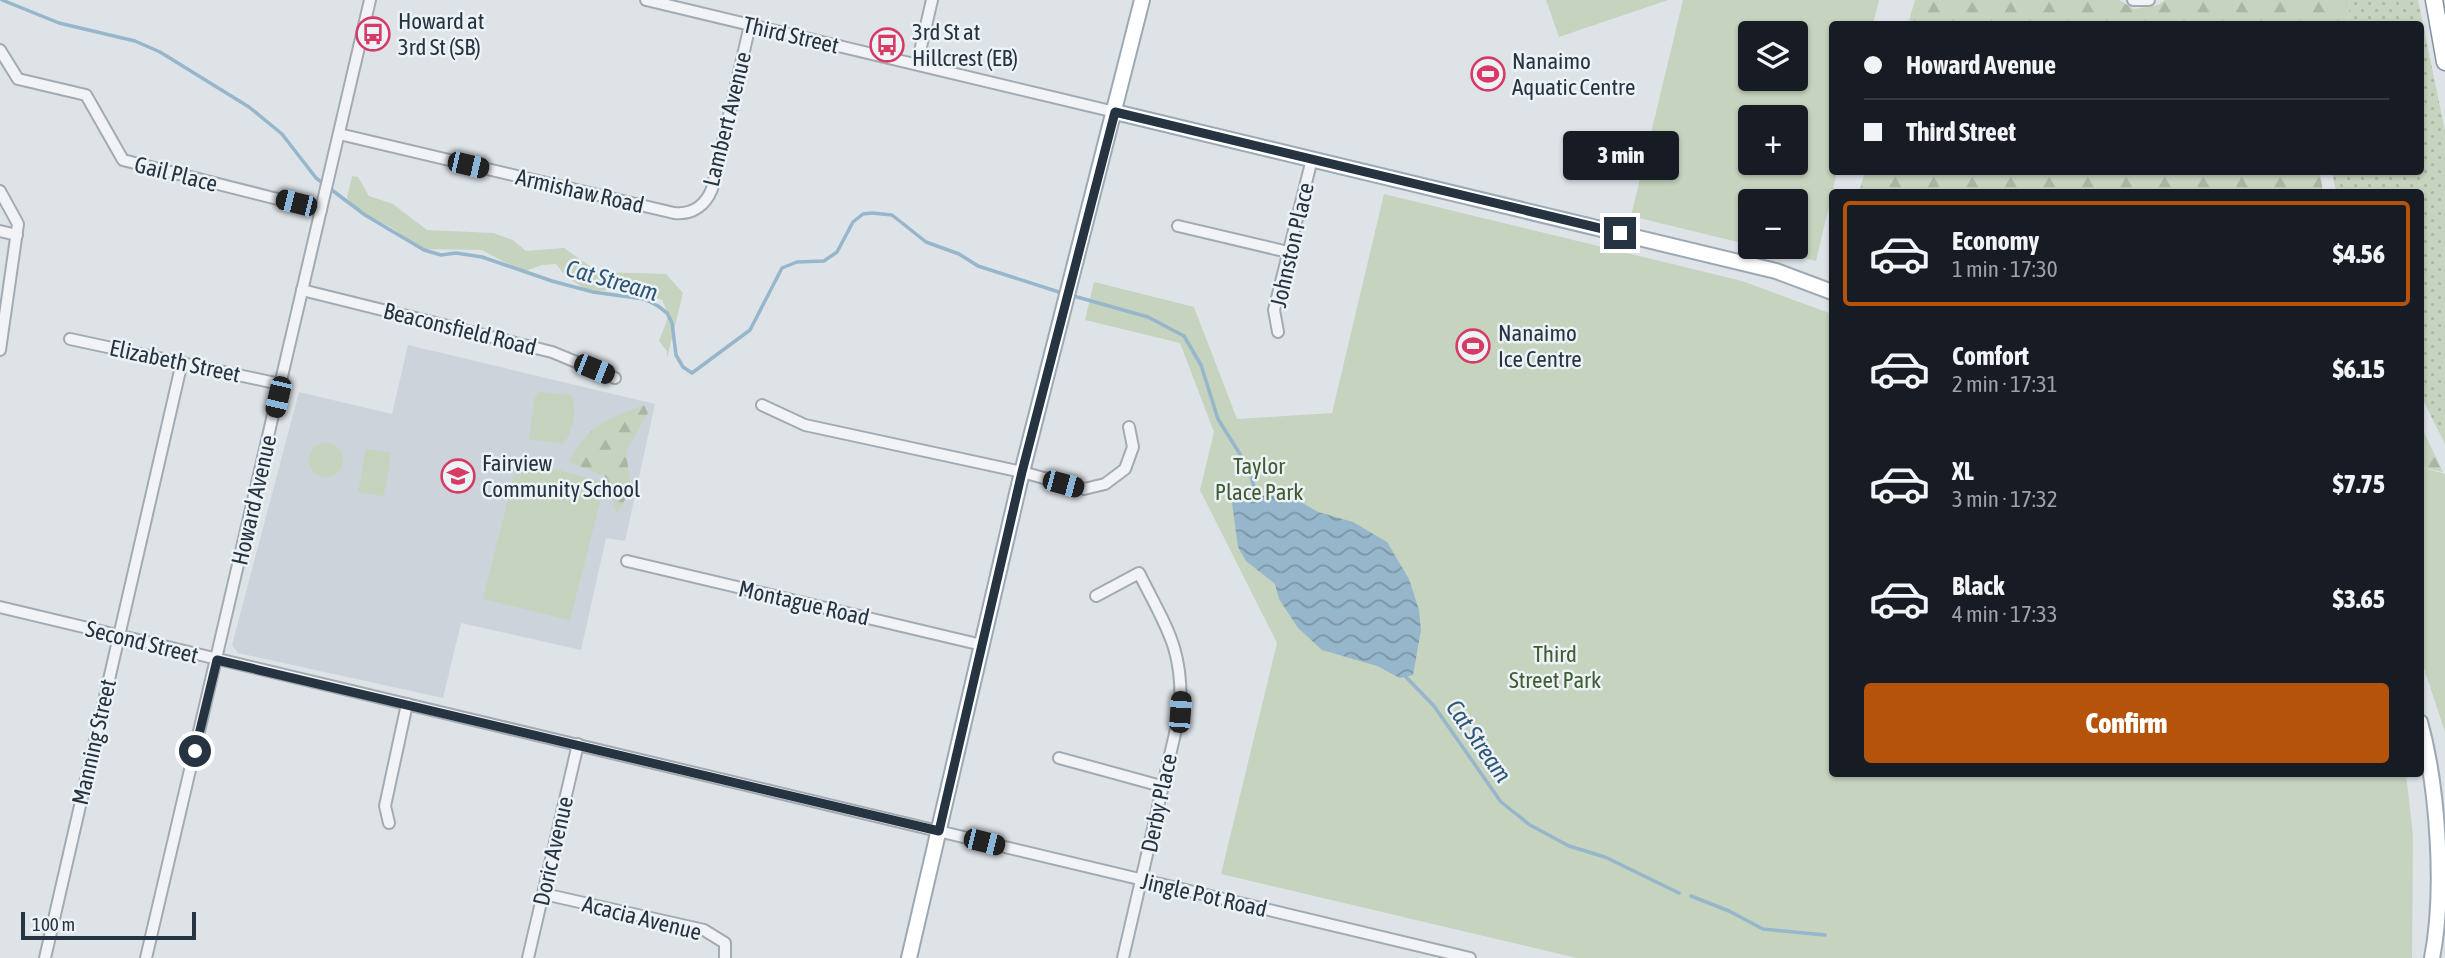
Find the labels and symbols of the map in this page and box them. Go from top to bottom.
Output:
place label: Howard at 3rd St (SB) [398,8,484,60]
street label: Third Street [741,11,841,59]
bus stop icon: Howard at 3rd St (SB) [354,15,392,53]
place label: 3rd St at Hillcrest (EB) [912,19,1018,71]
bus stop icon: 3rd St at Hillcrest (EB) [868,26,906,64]
place label: Nanaimo Aquatic Centre [1512,48,1635,100]
street label: Lambert Avenue [698,49,756,189]
sports icon: Nanaimo Aquatic Centre [1469,55,1507,93]
callout: 3 min [1562,132,1678,180]
car [446,150,491,180]
street label: Gail Place [132,151,220,197]
street label: Armishaw Road [513,164,647,218]
street label: Johnston Place [1265,180,1319,310]
car [274,188,319,218]
route end [1604,217,1636,249]
water label: Cat Stream [563,254,661,306]
street label: Beaconsfield Road [381,297,539,361]
place label: Nanaimo Ice Centre [1498,320,1582,372]
sports icon: Nanaimo Ice Centre [1454,327,1492,365]
street label: Elizabeth Street [107,334,243,388]
car [571,351,618,387]
car [264,374,293,420]
street label: Howard Avenue [226,432,282,568]
place label: Fairview Community School [482,450,640,502]
park label: Taylor Place Park [1215,453,1303,505]
school or university icon: Fairview Community School [439,457,477,495]
car [1040,468,1087,500]
street label: Montague Road [736,575,872,631]
street label: Second Street [83,615,201,669]
park label: Third Street Park [1509,641,1601,693]
street label: Manning Street [67,677,121,807]
car [1169,690,1192,734]
water label: Cat Stream [1441,695,1517,787]
route start [179,735,211,767]
street label: Derby Place [1136,751,1182,855]
street label: Doric Avenue [528,794,578,908]
car [962,827,1007,857]
street label: Jingle Pot Road [1138,868,1270,922]
street label: Acacia Avenue [580,891,704,945]
scale bar [21,909,196,941]

